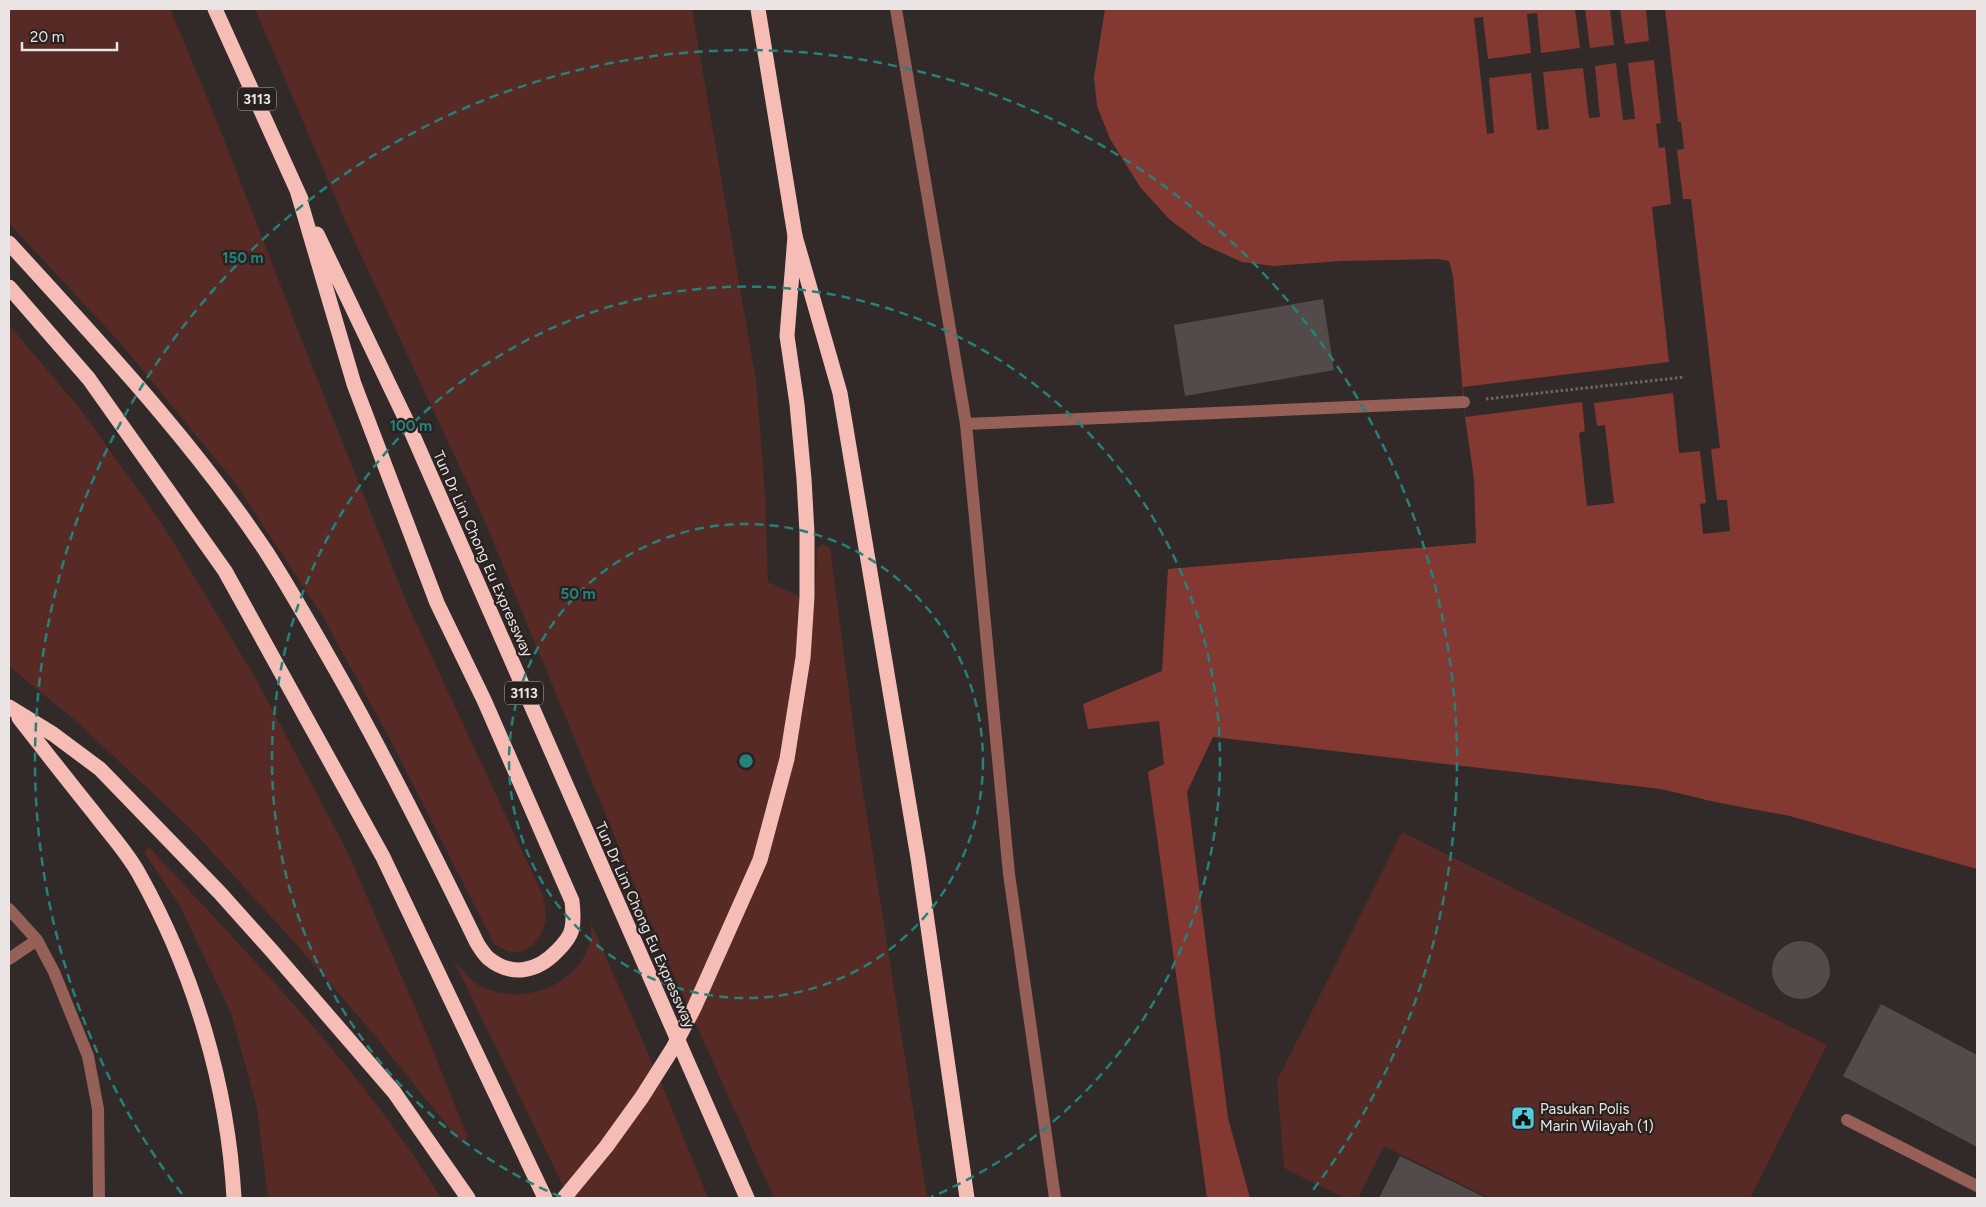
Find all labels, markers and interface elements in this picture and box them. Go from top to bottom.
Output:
scale bar [22,20,118,52]
text: 20 m [30,28,64,46]
road number: 3113 [238,88,276,110]
text: 150 m [222,249,264,267]
text: 100 m [390,417,432,435]
street label: Tun Dr Lim Chong Eu Expressway [429,448,537,660]
text: 50 m [560,585,596,603]
road number: 3113 [505,681,543,704]
centre of rings [737,752,755,770]
street label: Tun Dr Lim Chong Eu Expressway [591,819,699,1031]
place label: Pasukan Polis Marin Wilayah (1) [1540,1100,1654,1135]
public building icon: Pasukan Polis Marin Wilayah (1) [1510,1105,1536,1131]

